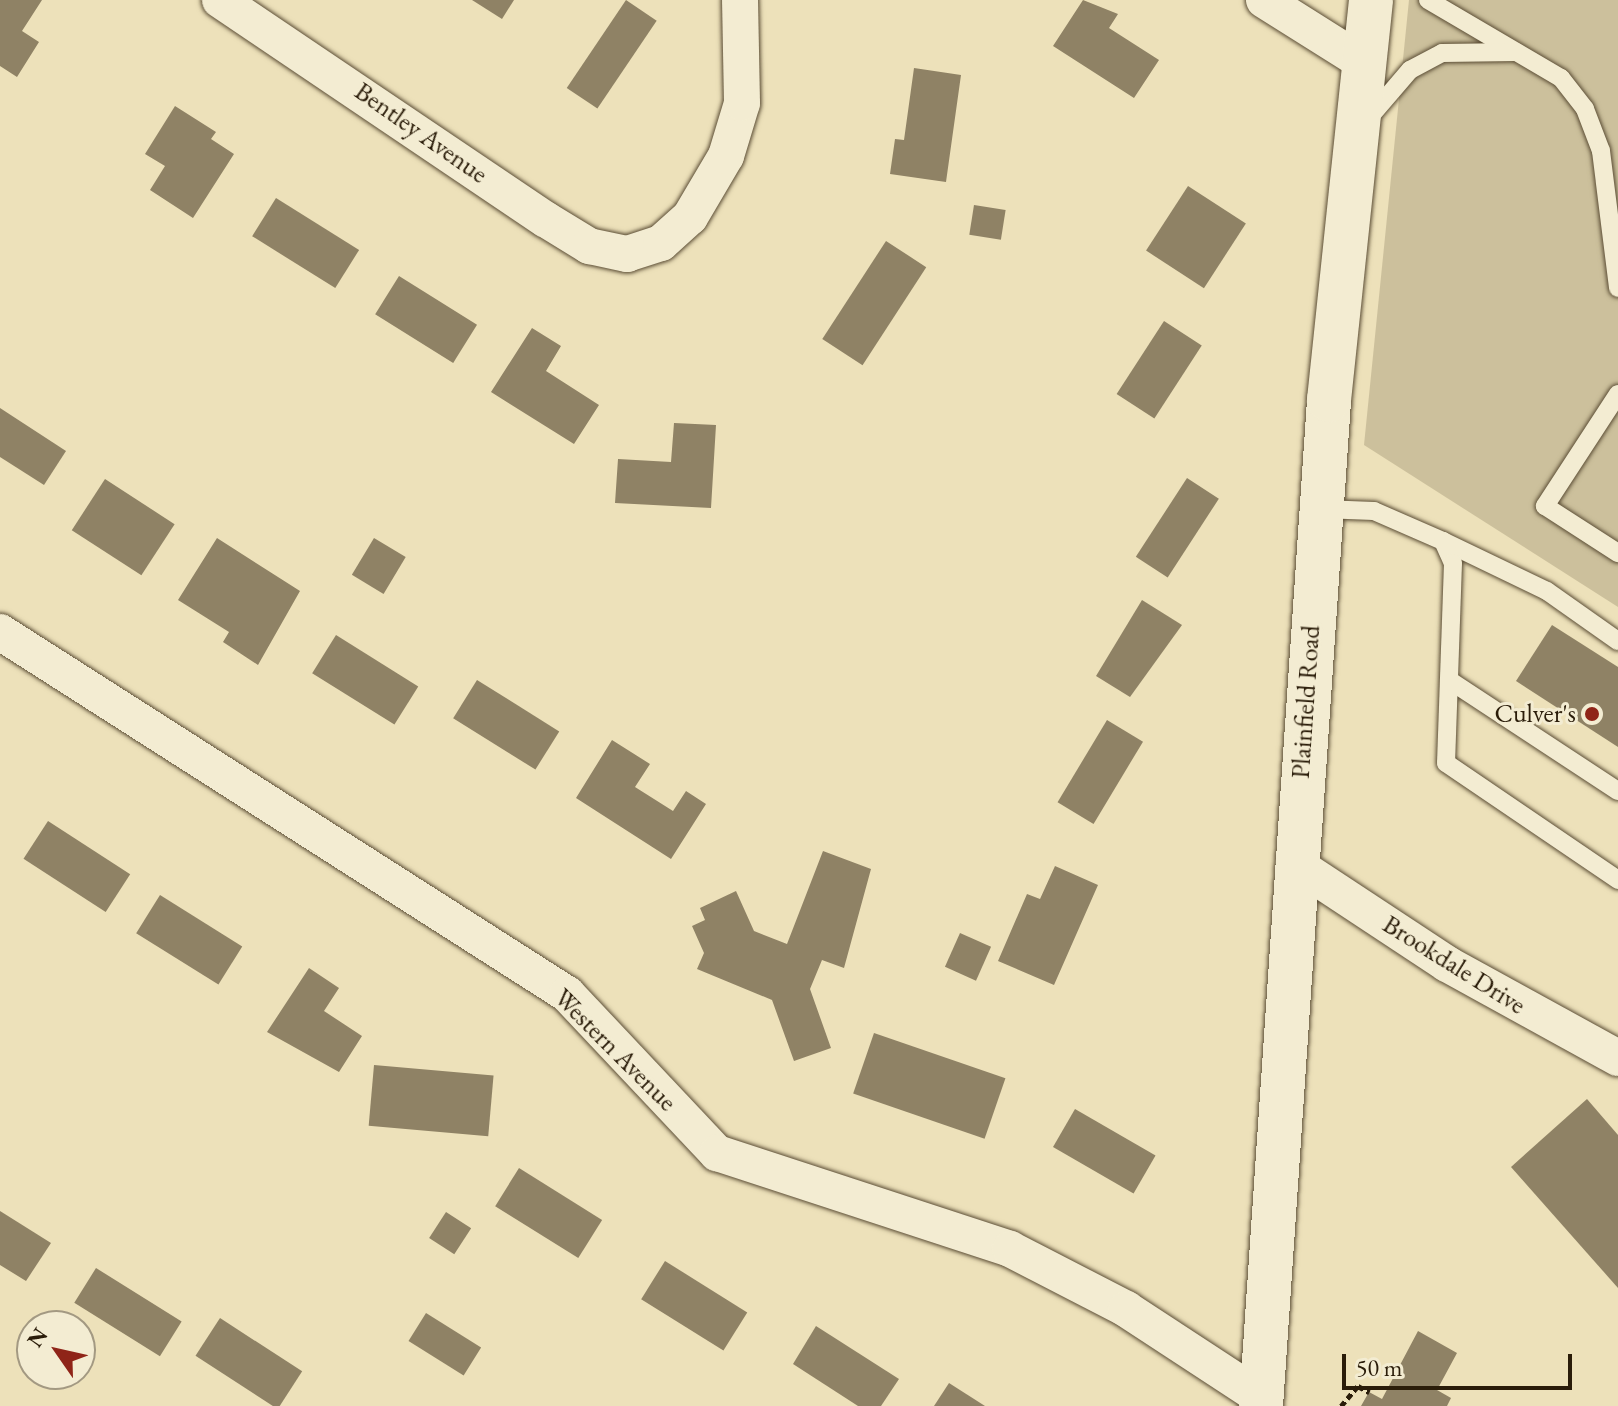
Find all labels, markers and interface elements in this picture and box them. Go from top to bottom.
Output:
street label: Bentley Avenue [349,76,493,190]
street label: Plainfield Road [1285,624,1327,780]
place label: Culver's [1494,698,1576,730]
marker: Culver's [1583,705,1601,723]
street label: Brookdale Drive [1377,909,1531,1021]
street label: Western Avenue [547,982,683,1118]
north arrow [16,1310,96,1390]
text: N [20,1322,54,1353]
scale bar [1346,1338,1576,1388]
text: 50 m [1356,1352,1403,1383]

